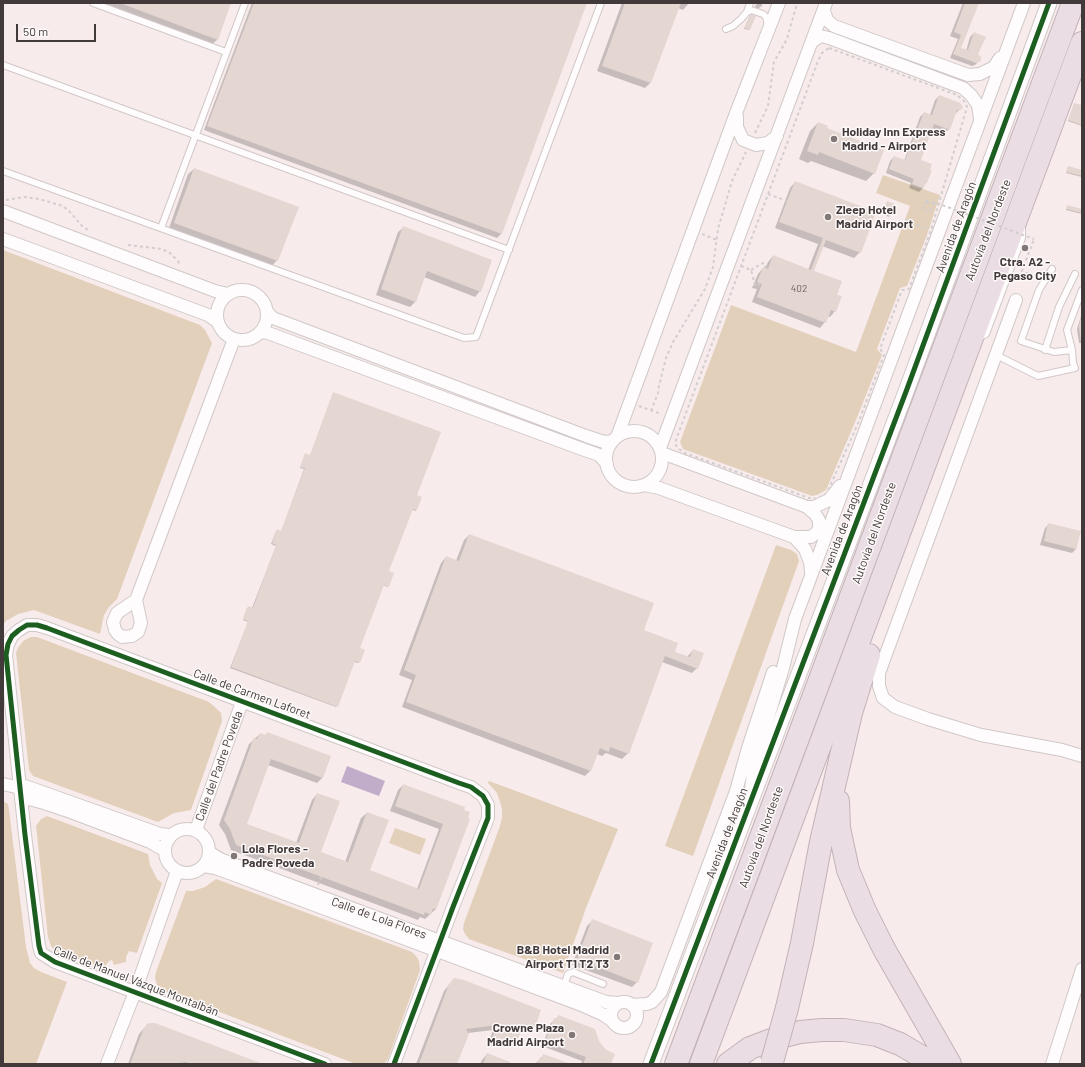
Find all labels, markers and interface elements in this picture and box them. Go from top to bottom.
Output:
scale bar [18,16,98,42]
text: 50 m [23,24,48,38]
place label: Holiday Inn Express Madrid - Airport [842,125,945,153]
marker: Holiday Inn Express Madrid - Airport [829,134,839,144]
street label: Autovía del Nordeste [962,177,1014,283]
street label: Avenida de Aragón [933,179,979,275]
place label: Zleep Hotel Madrid Airport [836,203,913,231]
marker: Zleep Hotel Madrid Airport [823,212,833,222]
marker: Ctra. A2 - Pegaso City [1020,243,1030,253]
place label: Ctra. A2 - Pegaso City [994,255,1056,283]
house number: 402 [791,283,807,295]
street label: Autovía del Nordeste [849,480,899,586]
street label: Avenida de Aragón [818,483,866,577]
street label: Calle de Carmen Laforet [191,666,313,722]
street label: Calle del Padre Poveda [192,709,246,823]
street label: Autovía del Nordeste [736,784,786,890]
street label: Avenida de Aragón [703,786,751,880]
place label: Lola Flores - Padre Poveda [242,842,314,870]
marker: Lola Flores - Padre Poveda [229,851,239,861]
street label: Calle de Lola Flores [329,894,429,942]
street label: Calle de Manuel Vázque Montalbán [51,943,221,1019]
place label: B&B Hotel Madrid Airport T1 T2 T3 [517,943,609,971]
marker: B&B Hotel Madrid Airport T1 T2 T3 [612,952,622,962]
place label: Crowne Plaza Madrid Airport [487,1021,564,1049]
marker: Crowne Plaza Madrid Airport [567,1030,577,1040]

